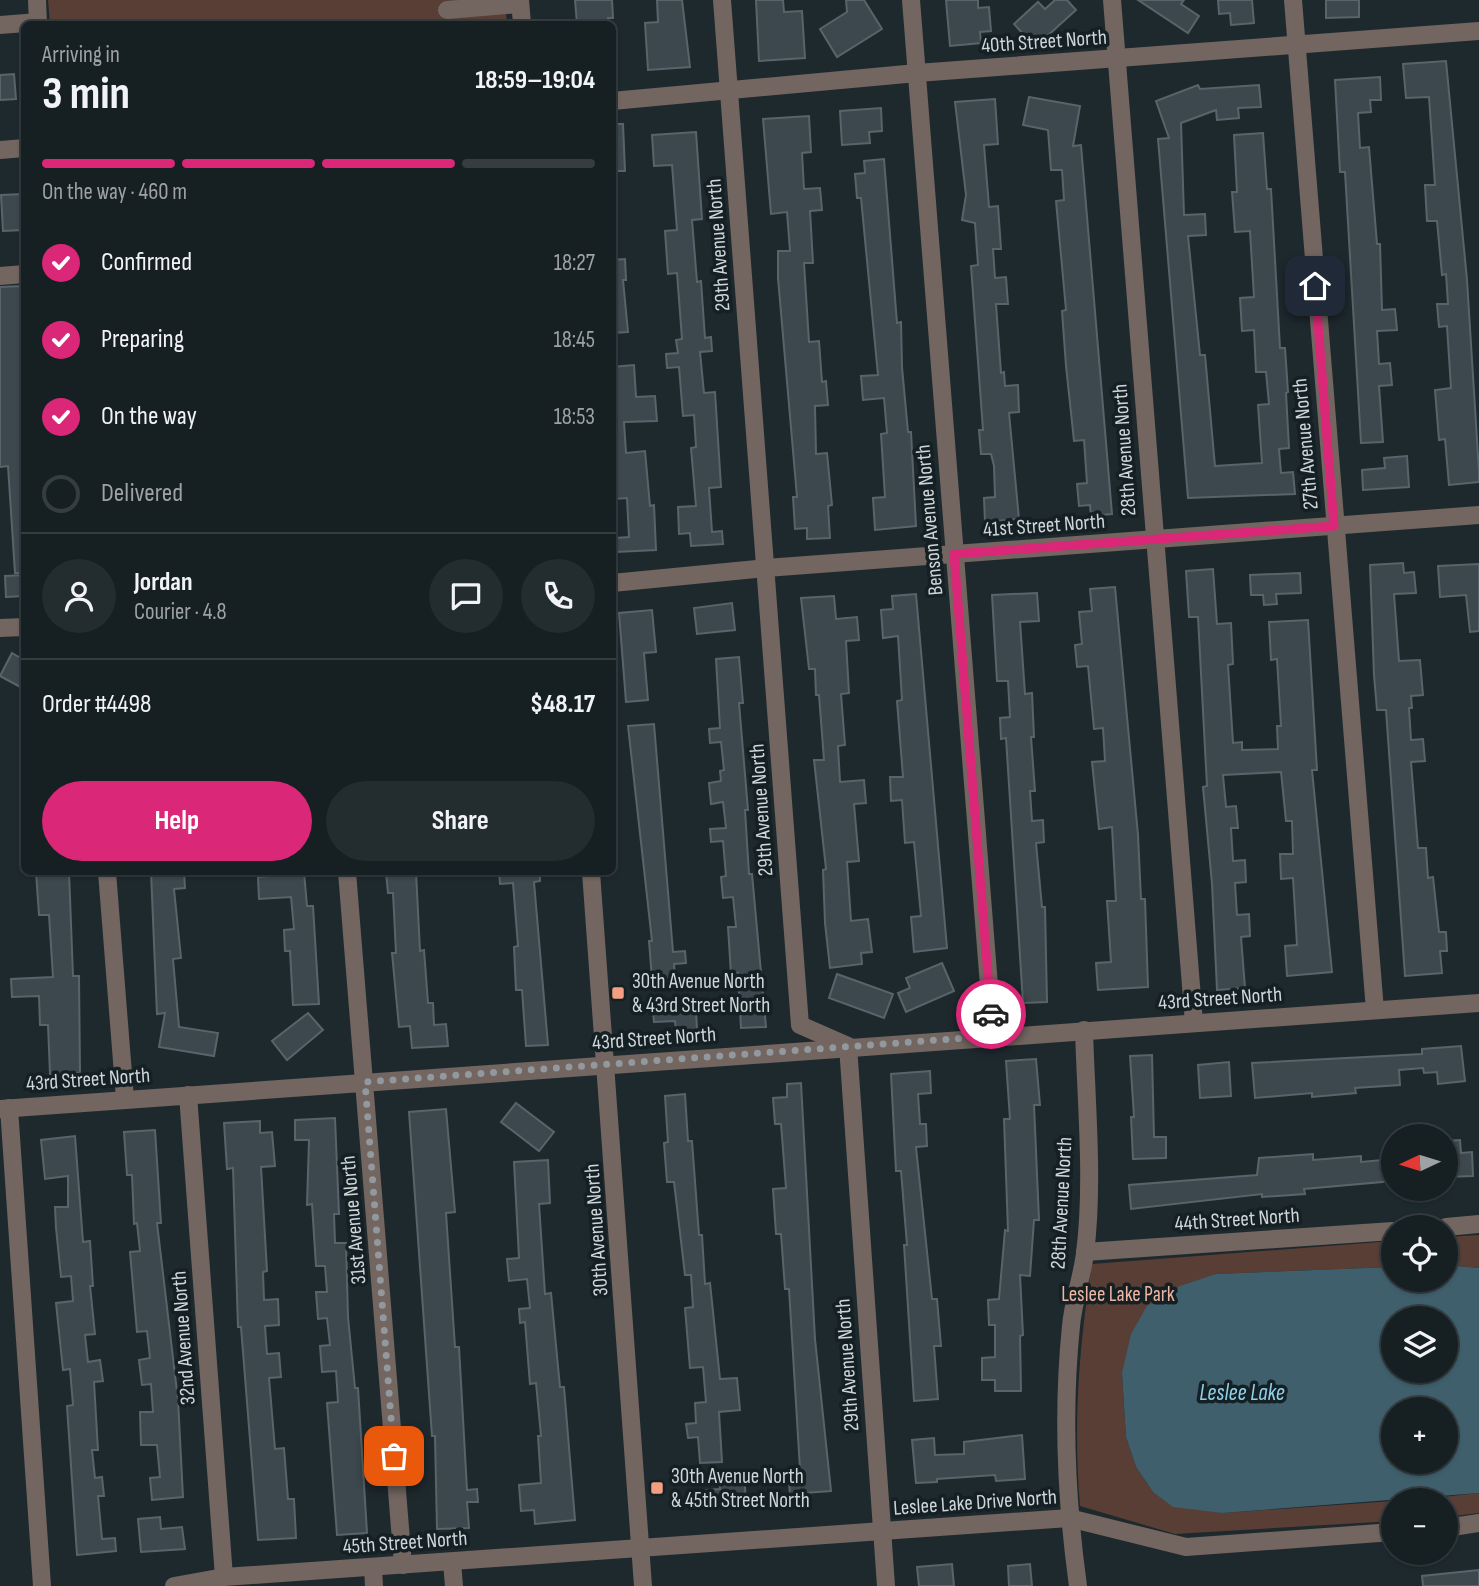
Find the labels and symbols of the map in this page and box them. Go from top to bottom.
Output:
street label: 40th Street North [981,25,1108,58]
street label: 29th Avenue North [701,178,736,312]
pin [1285,256,1345,316]
street label: 27th Avenue North [1287,377,1324,511]
street label: 28th Avenue North [1107,383,1142,517]
street label: Benson Avenue North [910,444,949,596]
street label: 41st Street North [982,509,1106,542]
street label: 29th Avenue North [744,743,779,877]
place label: 30th Avenue North & 43rd Street North [632,969,770,1018]
courier [956,979,1026,1049]
street label: 43rd Street North [1157,982,1283,1015]
marker: 30th Avenue North & 43rd Street North [610,985,626,1001]
street label: 43rd Street North [591,1022,717,1055]
street label: 43rd Street North [25,1063,151,1096]
north arrow [1381,1124,1458,1200]
street label: 28th Avenue North [1046,1136,1077,1270]
street label: 31st Avenue North [335,1155,372,1285]
street label: 30th Avenue North [579,1163,614,1297]
street label: 44th Street North [1174,1203,1300,1236]
street label: 32nd Avenue North [166,1270,201,1406]
park label: Leslee Lake Park [1061,1282,1175,1307]
street label: 29th Avenue North [830,1298,865,1432]
water label: Leslee Lake [1199,1379,1285,1407]
pin [364,1426,424,1486]
place label: 30th Avenue North & 45th Street North [671,1464,810,1513]
marker: 30th Avenue North & 45th Street North [649,1480,665,1496]
street label: Leslee Lake Drive North [892,1484,1058,1521]
street label: 45th Street North [342,1526,468,1559]

